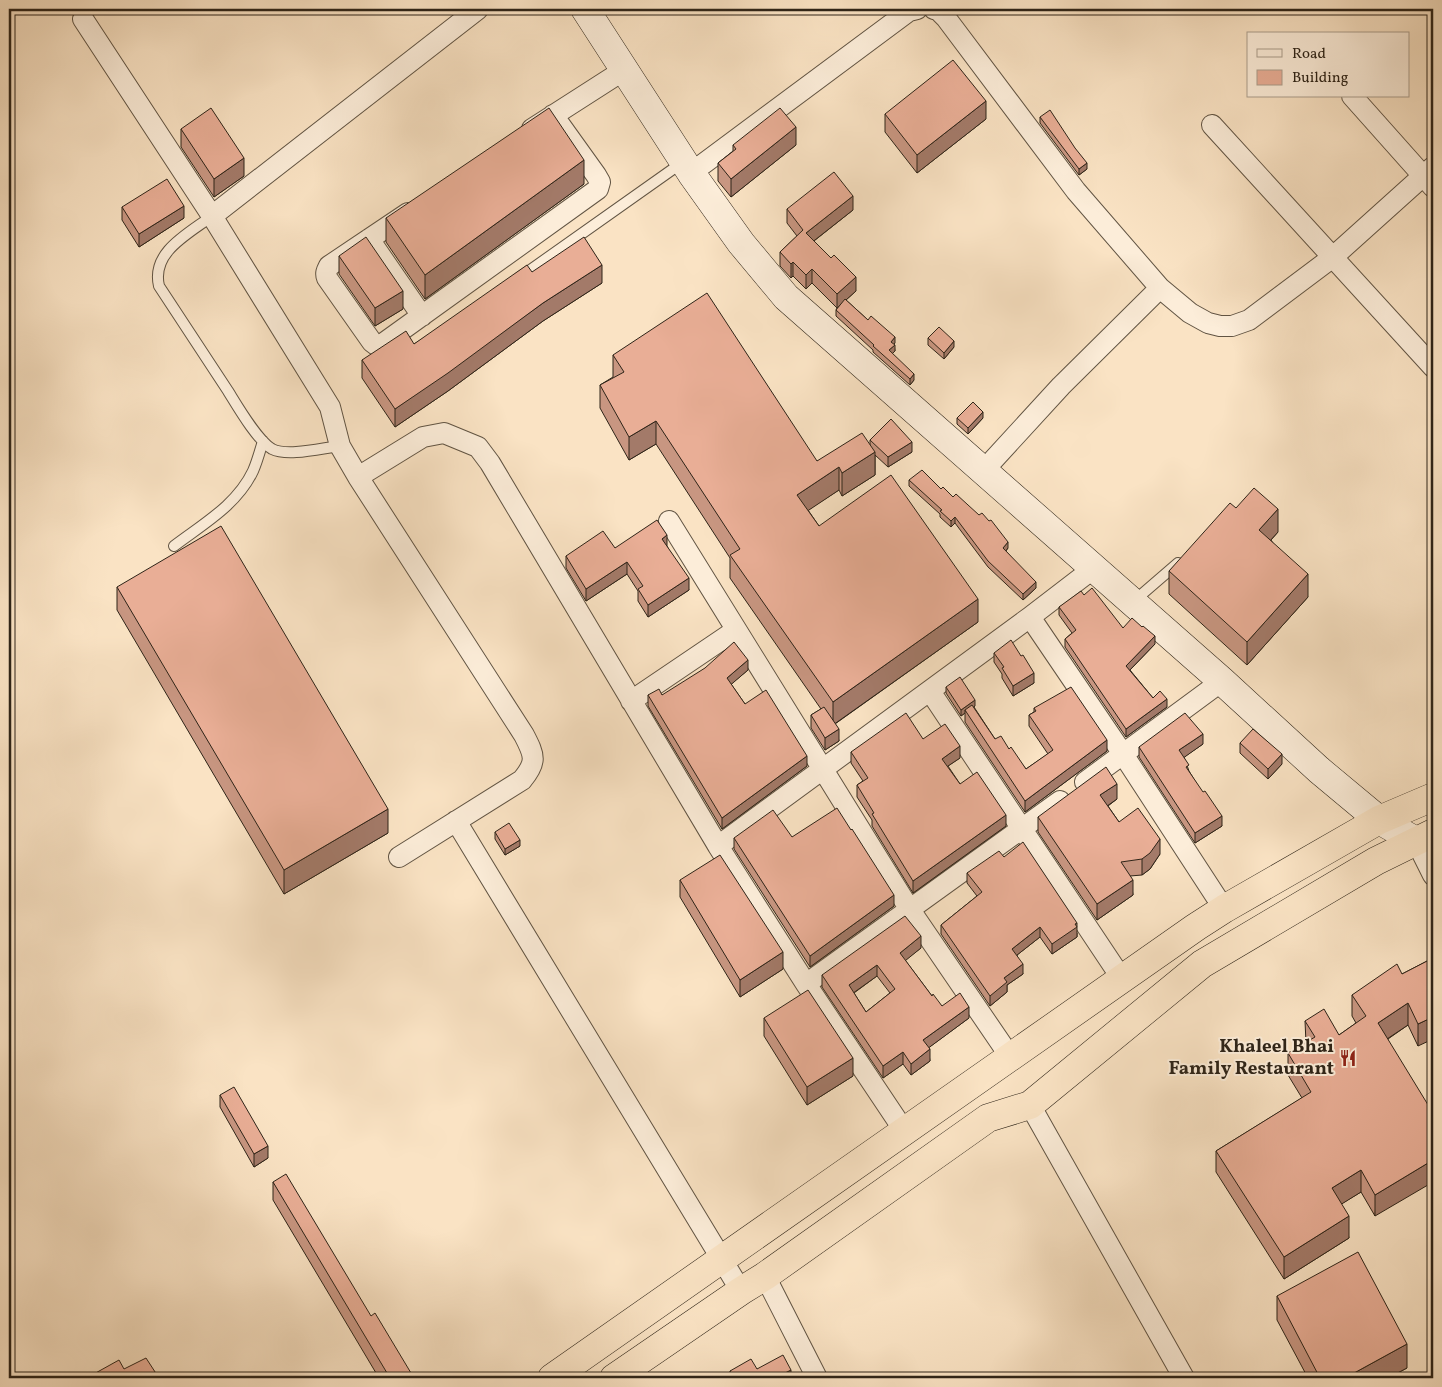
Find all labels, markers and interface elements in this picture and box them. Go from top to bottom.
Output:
legend [1247,32,1410,98]
text: Road [1292,44,1326,65]
text: Building [1292,68,1349,89]
place label: Khaleel Bhai Family Restaurant [1169,1034,1334,1082]
restaurant icon: Khaleel Bhai Family Restaurant [1338,1048,1358,1068]

